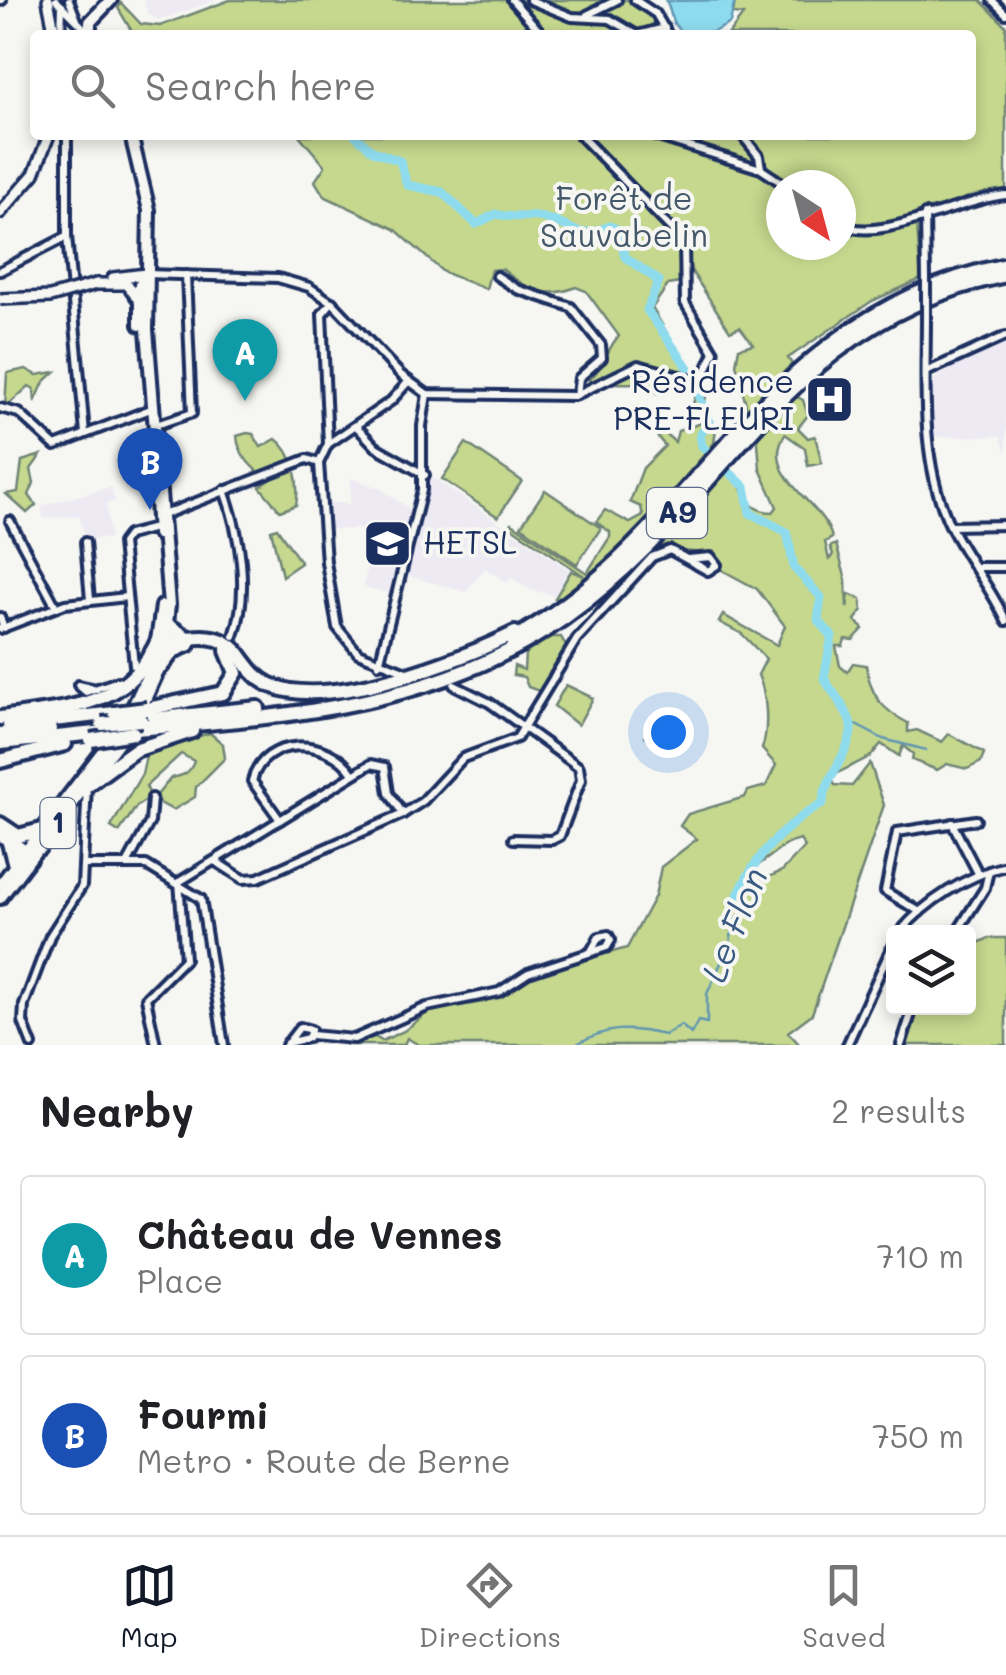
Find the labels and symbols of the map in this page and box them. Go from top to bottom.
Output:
north arrow [766,170,856,260]
park label: Forêt de Sauvabelin [540,176,708,255]
pin: A [212,318,278,401]
place label: Résidence PRE-FLEURI [613,359,794,438]
hospital icon: Résidence PRE-FLEURI [803,374,855,426]
pin: B [118,428,182,510]
road number: A9 [647,488,707,538]
school or university icon: HETSL [362,517,414,569]
place label: HETSL [423,520,517,562]
your location [643,707,694,758]
road number: 1 [40,798,76,848]
water label: Le Flon [689,860,777,988]

